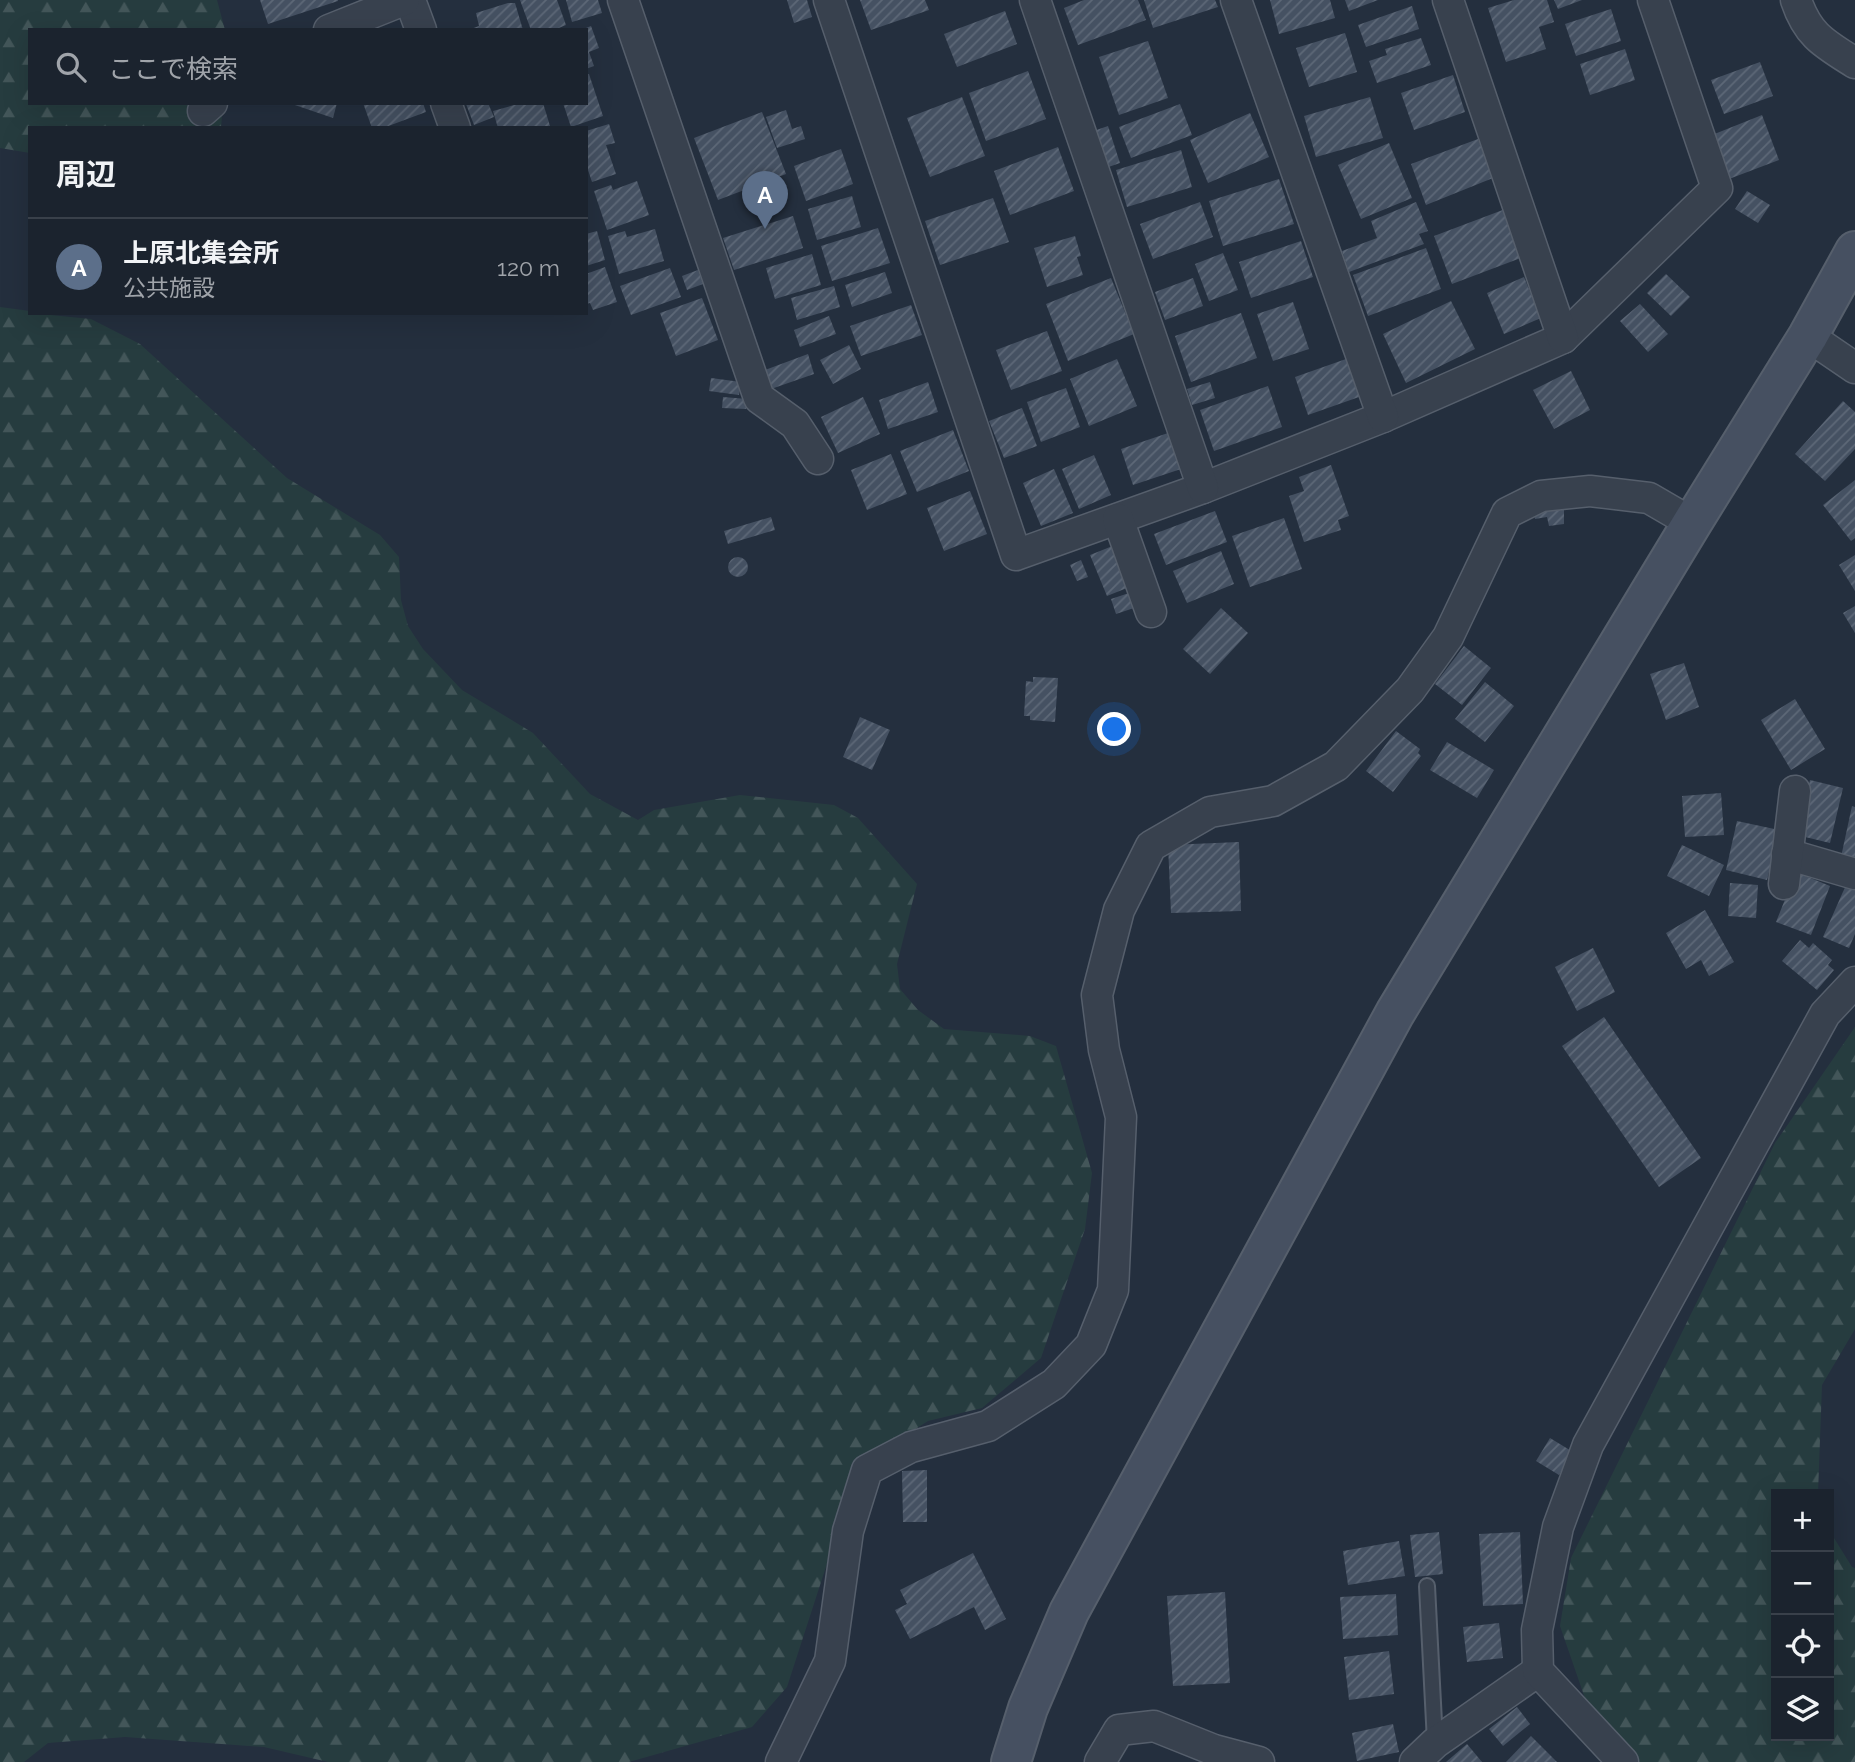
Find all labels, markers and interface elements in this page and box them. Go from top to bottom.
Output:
search box [28,28,588,105]
icon: search [52,48,90,86]
text: ここで検索 [108,54,238,84]
text: 周辺 [56,157,116,192]
pin: A [742,171,788,229]
text: 上原北集会所 [123,238,279,268]
text: A [71,254,87,281]
text: 120 m [497,254,560,281]
text: 公共施設 [123,274,215,301]
your location [1097,712,1131,746]
map controls [1771,1489,1834,1741]
button: + [1771,1489,1834,1552]
button: − [1771,1552,1834,1615]
button: locate [1771,1615,1834,1678]
button: layers [1771,1678,1834,1741]

